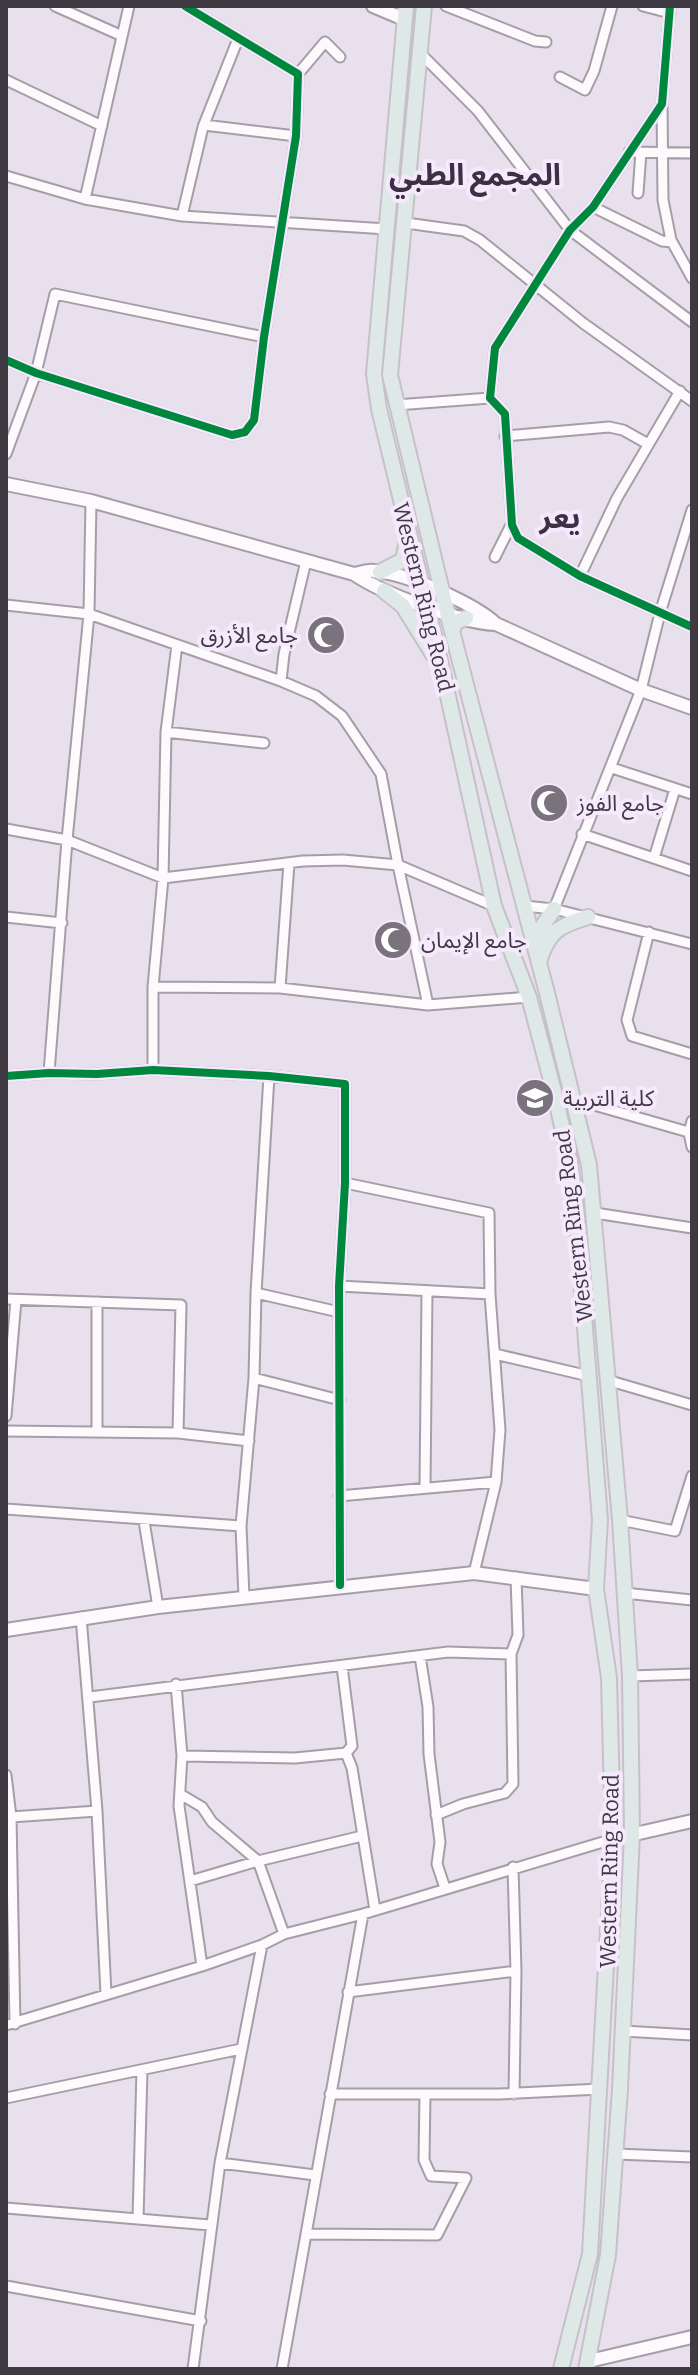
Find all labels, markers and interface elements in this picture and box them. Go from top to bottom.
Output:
district label: المجمع الطبي [389,157,561,199]
street label: Western Ring Road [387,500,460,695]
district label: يعر [538,500,580,536]
mosque icon: جامع الأزرق [305,614,347,656]
place label: جامع الأزرق [200,622,298,652]
mosque icon: جامع الفوز [528,782,570,824]
place label: جامع الفوز [576,790,664,820]
mosque icon: جامع الإيمان [372,919,414,961]
place label: جامع الإيمان [421,927,527,957]
school or university icon: كلية التربية [514,1077,556,1119]
place label: كلية التربية [563,1085,655,1112]
street label: Western Ring Road [548,1128,599,1324]
street label: Western Ring Road [594,1774,625,1968]

